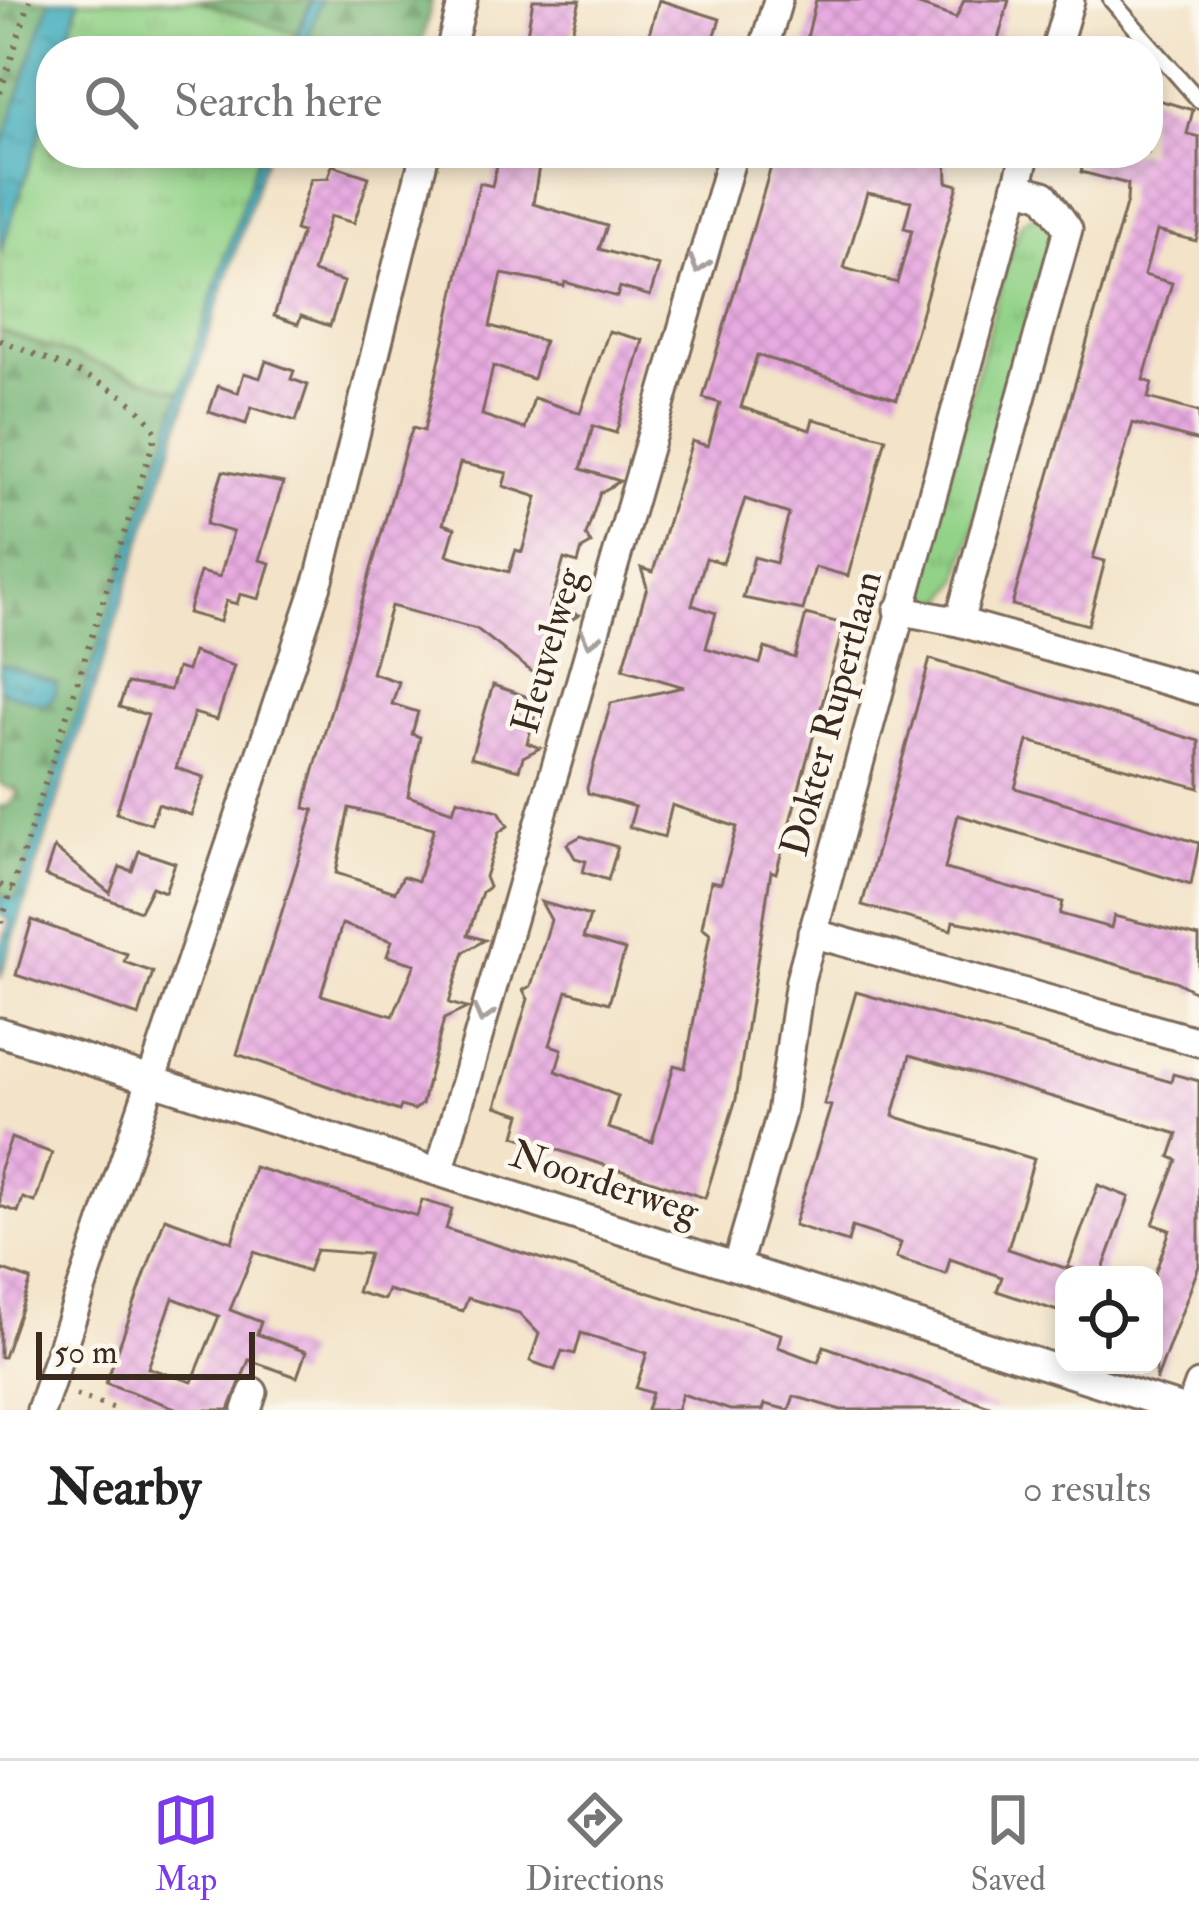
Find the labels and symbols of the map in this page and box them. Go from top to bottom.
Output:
one-way arrow [688,254,713,275]
street label: Heuvelweg [500,561,595,739]
street label: Dokter Rupertlaan [770,565,893,861]
one-way arrow [579,629,604,649]
one-way arrow [473,1004,498,1024]
street label: Noorderweg [504,1129,706,1236]
scale bar [36,1326,255,1379]

